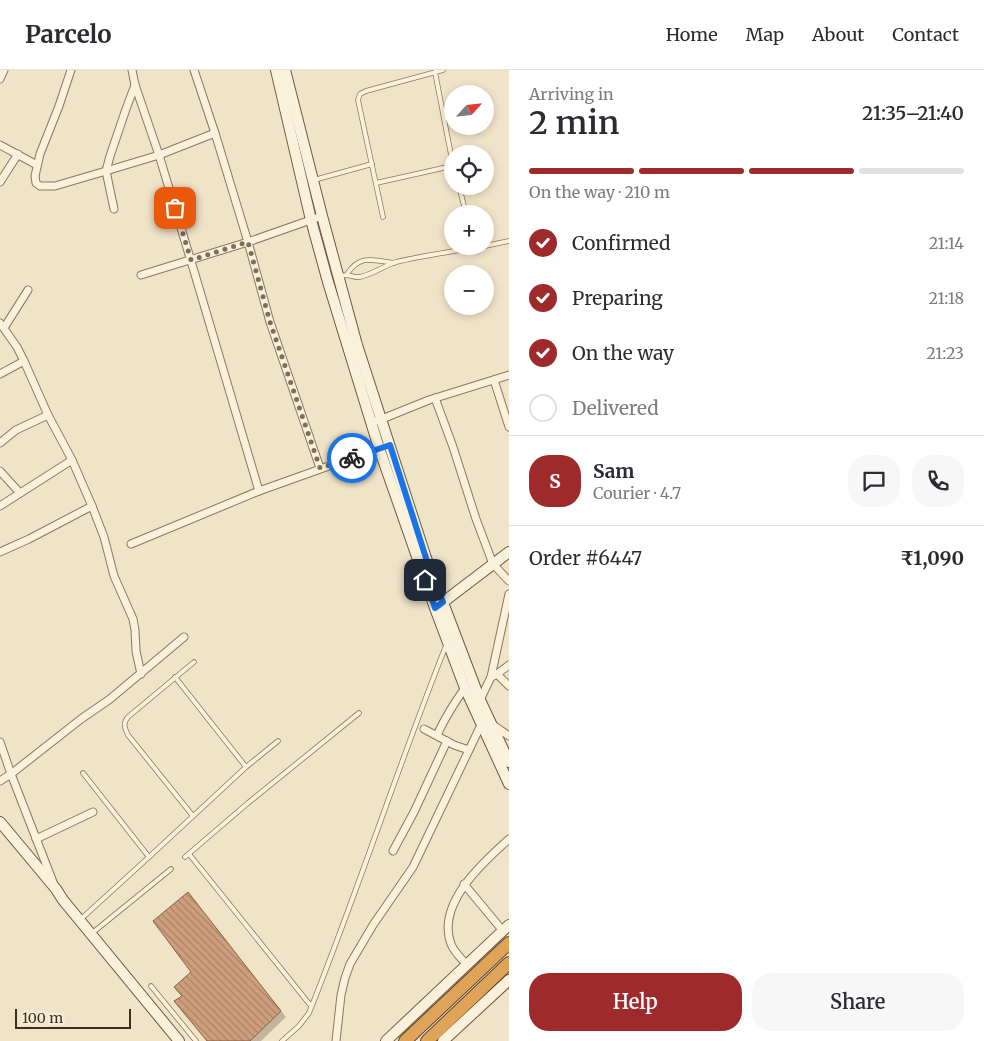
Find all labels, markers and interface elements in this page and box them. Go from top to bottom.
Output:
text: Parcelo [25,19,112,50]
text: Home [666,23,718,46]
text: Map [746,23,784,46]
text: About [812,23,864,46]
text: Contact [892,23,959,46]
text: Arriving in [529,84,614,104]
north arrow [444,85,494,135]
map controls [444,85,494,315]
text: 21:35–21:40 [862,101,964,125]
text: 2 min [529,103,619,143]
button: locate [444,145,494,195]
text: On the way · 210 m [529,182,670,202]
pin [154,187,196,229]
icon: bag [161,194,189,222]
button: + [444,205,494,255]
icon: check [529,229,557,257]
text: Confirmed [572,231,670,255]
text: 21:14 [929,233,964,253]
button: − [444,265,494,315]
icon: check [529,284,557,312]
text: Preparing [572,286,663,310]
text: 21:18 [929,288,964,308]
icon: check [529,339,557,367]
text: On the way [572,341,674,365]
text: 21:23 [926,343,964,363]
text: Delivered [572,396,659,420]
courier [327,433,377,483]
icon: bike [338,444,366,472]
button: chat [848,455,900,507]
button: phone [912,455,964,507]
text: Sam [593,459,634,483]
text: S [549,469,561,493]
text: Courier · 4.7 [593,483,681,503]
text: Order #6447 [529,546,642,570]
text: ₹1,090 [900,546,964,570]
pin [404,559,446,601]
icon: home [411,566,439,594]
button: Help [529,973,742,1031]
button: Share [752,973,964,1031]
scale bar [15,1006,131,1029]
text: 100 m [22,1009,63,1027]

